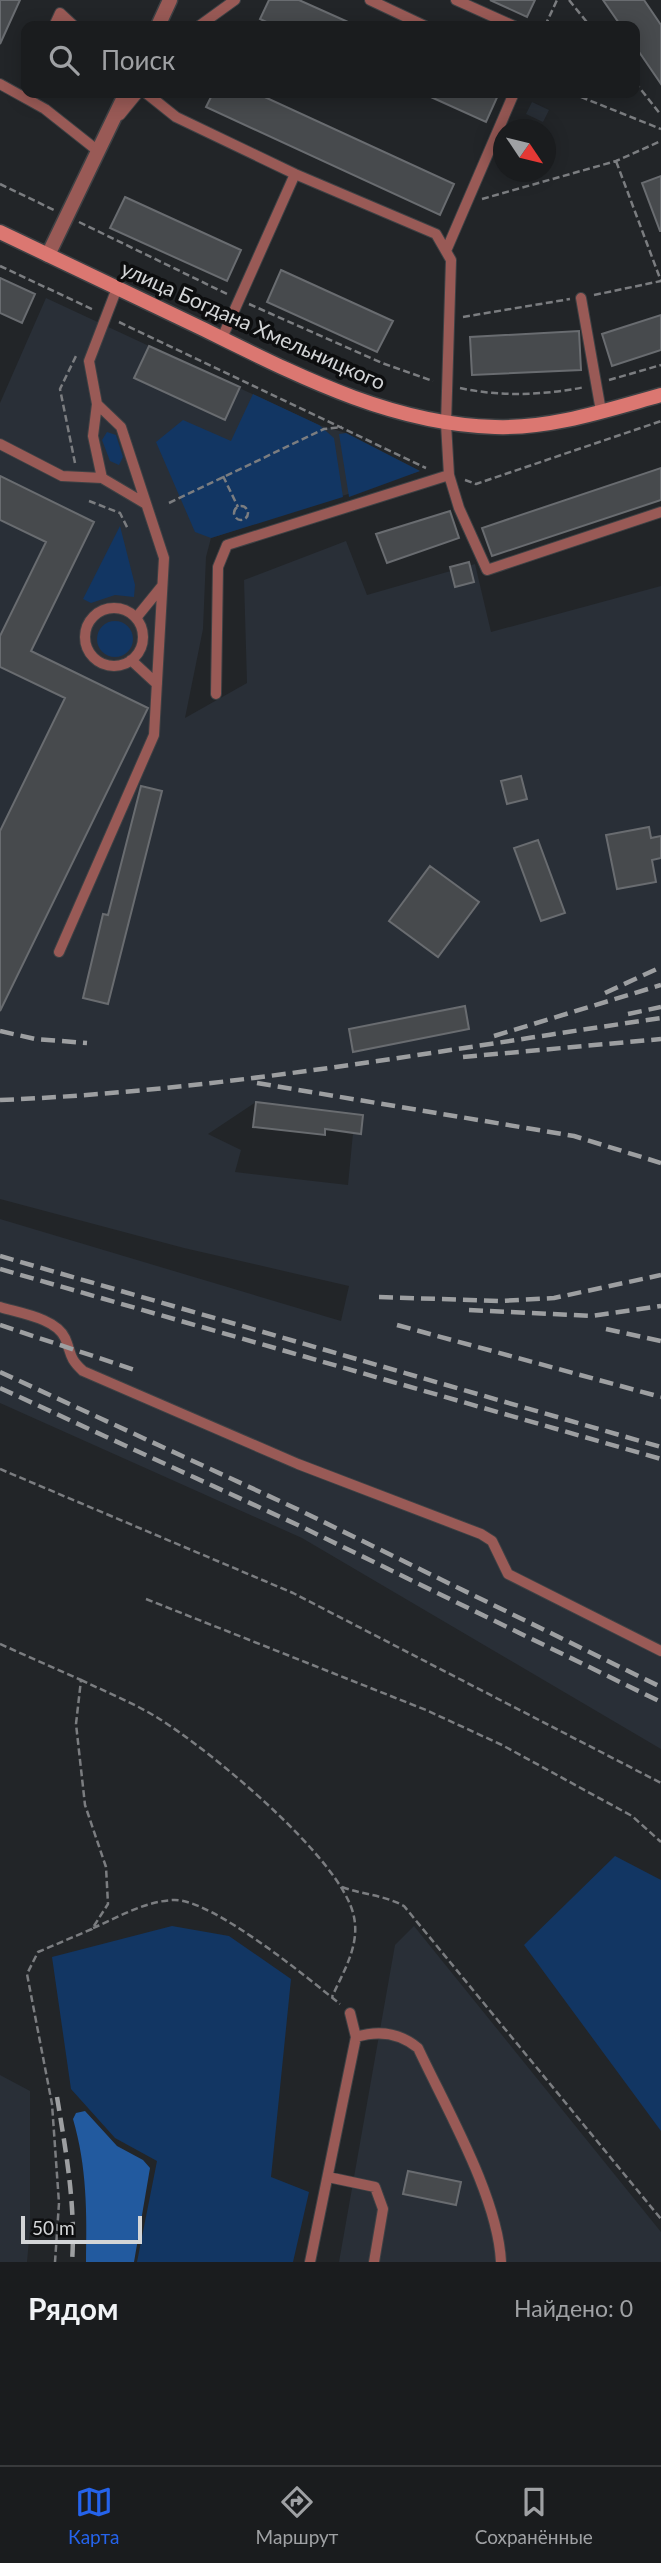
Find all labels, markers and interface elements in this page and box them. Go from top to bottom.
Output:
search box [21,21,640,98]
icon: search [45,41,83,79]
text: Поиск [101,44,175,76]
north arrow [493,119,556,182]
street label: улица Богдана Хмельницкого [118,255,390,394]
scale bar [21,2213,142,2245]
text: 50 m [32,2216,75,2239]
text: Рядом [28,2290,118,2326]
text: Найдено: 0 [514,2294,633,2322]
tab: Карта [68,2483,119,2548]
tab: Маршрут [256,2483,338,2548]
tab: Сохранённые [475,2483,593,2548]

